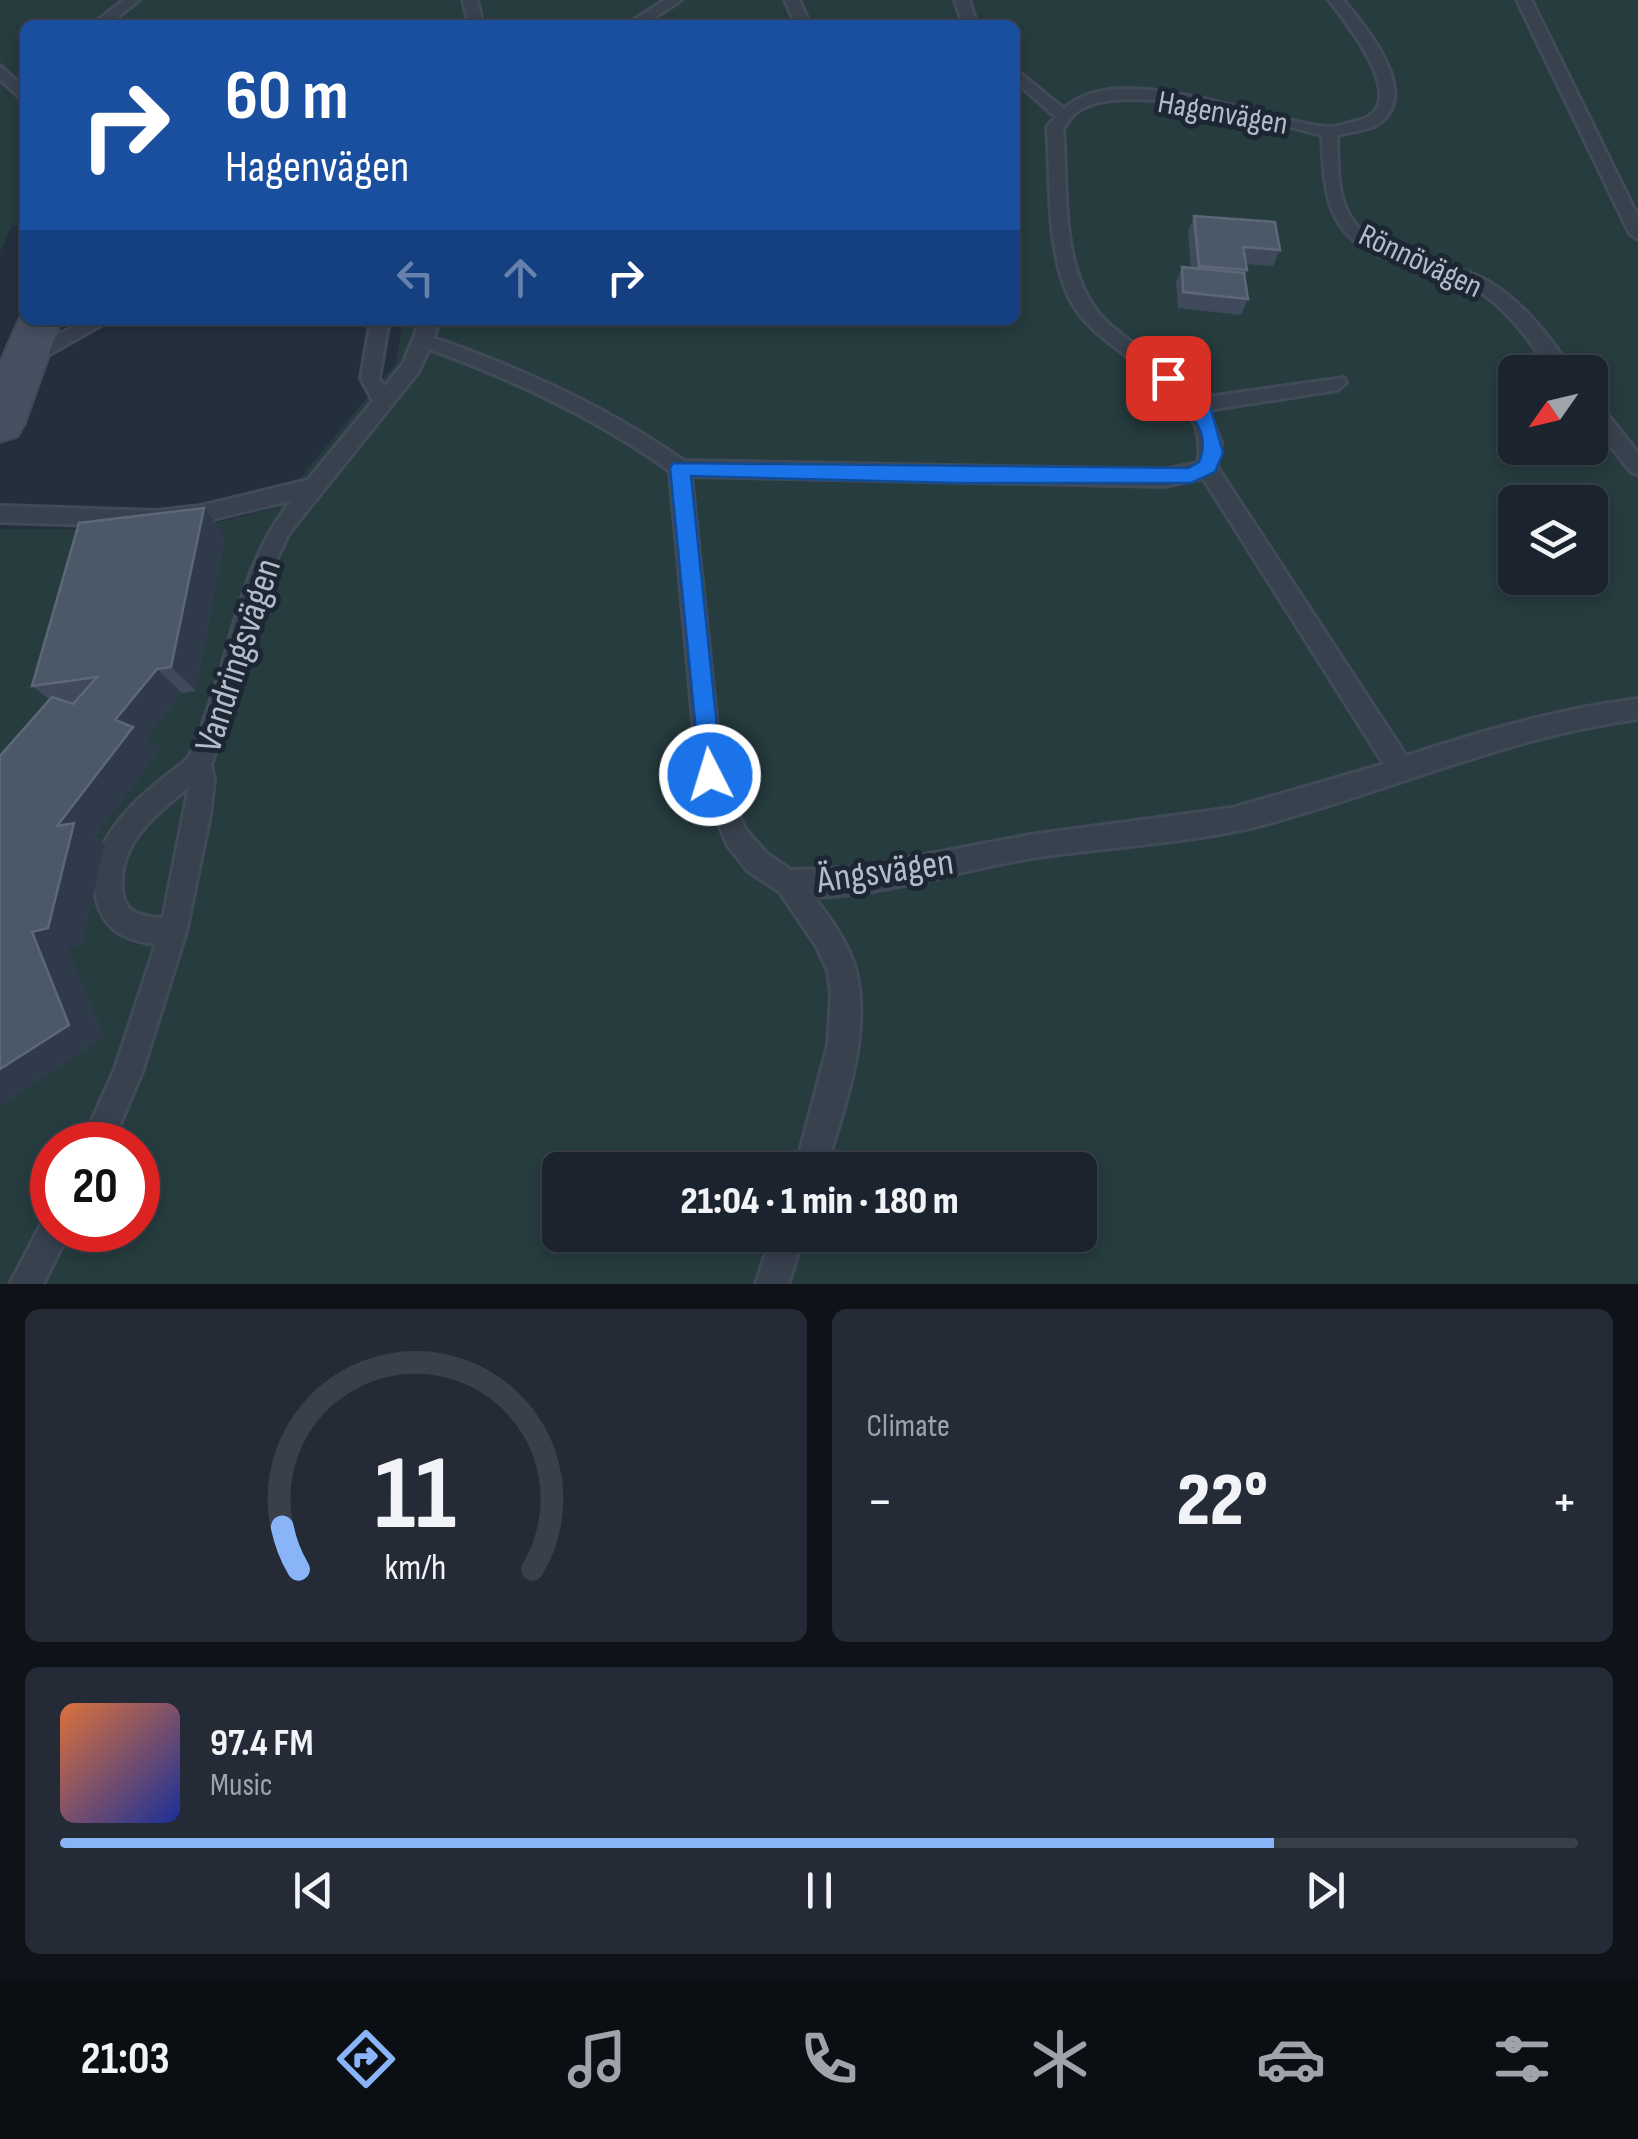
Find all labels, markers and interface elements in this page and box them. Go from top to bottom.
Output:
text: 60 m [225,55,349,139]
icon: right [60,60,190,190]
street label: Hagenvägen [1155,83,1291,144]
text: Hagenvägen [225,140,409,195]
street label: Rönnövägen [1353,216,1488,307]
icon: left [388,250,443,305]
icon: ahead [493,250,548,305]
icon: right [598,250,653,305]
pin [1126,336,1211,421]
icon: arrive [1141,351,1196,406]
north arrow [1498,355,1608,465]
map controls [1498,355,1608,595]
button: layers [1498,485,1608,595]
street label: Vandringsvägen [186,553,291,758]
position arrow [658,723,762,827]
street label: Ängsvägen [813,840,956,903]
speed limit sign: 20 [30,1122,160,1252]
text: 21:04 · 1 min · 180 m [680,1179,959,1224]
text: Climate [867,1407,950,1446]
text: 11 [375,1433,457,1558]
text: 22° [1176,1456,1268,1547]
text: − [867,1469,893,1536]
text: + [1551,1469,1578,1536]
text: km/h [385,1547,447,1590]
text: 97.4 FM [210,1721,313,1766]
text: Music [210,1766,273,1805]
icon: previous [286,1863,341,1918]
icon: pause [792,1863,847,1918]
icon: next [1298,1863,1353,1918]
icon: directions [331,2024,401,2094]
icon: music [562,2024,632,2094]
icon: phone [794,2024,864,2094]
icon: climate [1025,2024,1095,2094]
icon: car [1256,2024,1326,2094]
icon: filters [1487,2024,1557,2094]
text: 21:03 [81,2032,170,2087]

